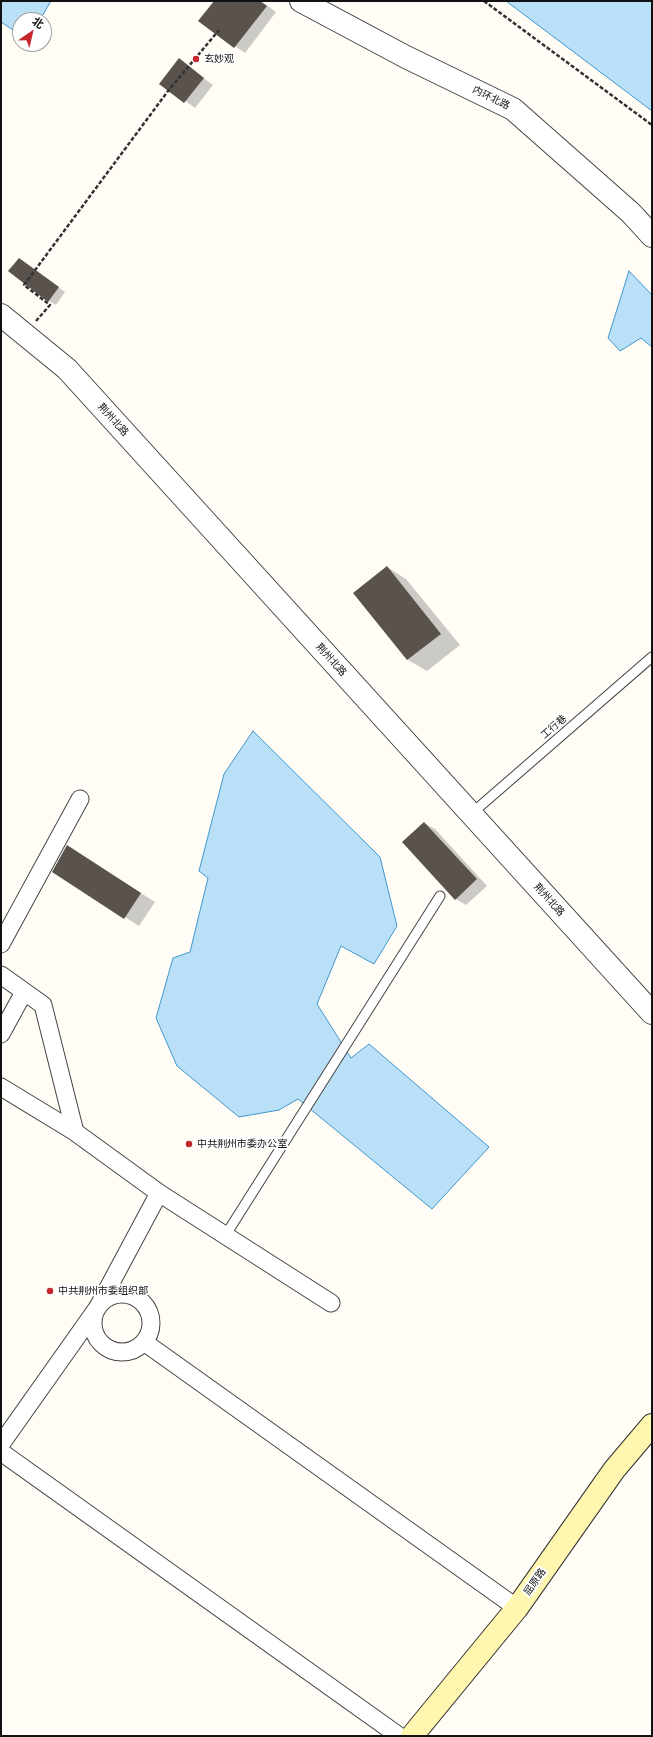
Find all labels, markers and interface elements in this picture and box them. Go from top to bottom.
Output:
north arrow [12,12,52,52]
text: 北 [30,14,47,32]
place label: 玄妙观 [204,53,234,65]
marker: 玄妙观 [191,54,201,64]
street label: 内环北路 [470,84,512,112]
street label: 荆州北路 [95,401,131,439]
street label: 荆州北路 [313,641,349,679]
street label: 工行巷 [539,713,569,741]
street label: 荆州北路 [531,881,567,919]
place label: 中共荆州市委办公室 [197,1138,287,1150]
marker: 中共荆州市委办公室 [184,1139,194,1149]
place label: 中共荆州市委组织部 [58,1285,148,1297]
marker: 中共荆州市委组织部 [45,1286,55,1296]
street label: 屈原路 [521,1566,549,1598]

